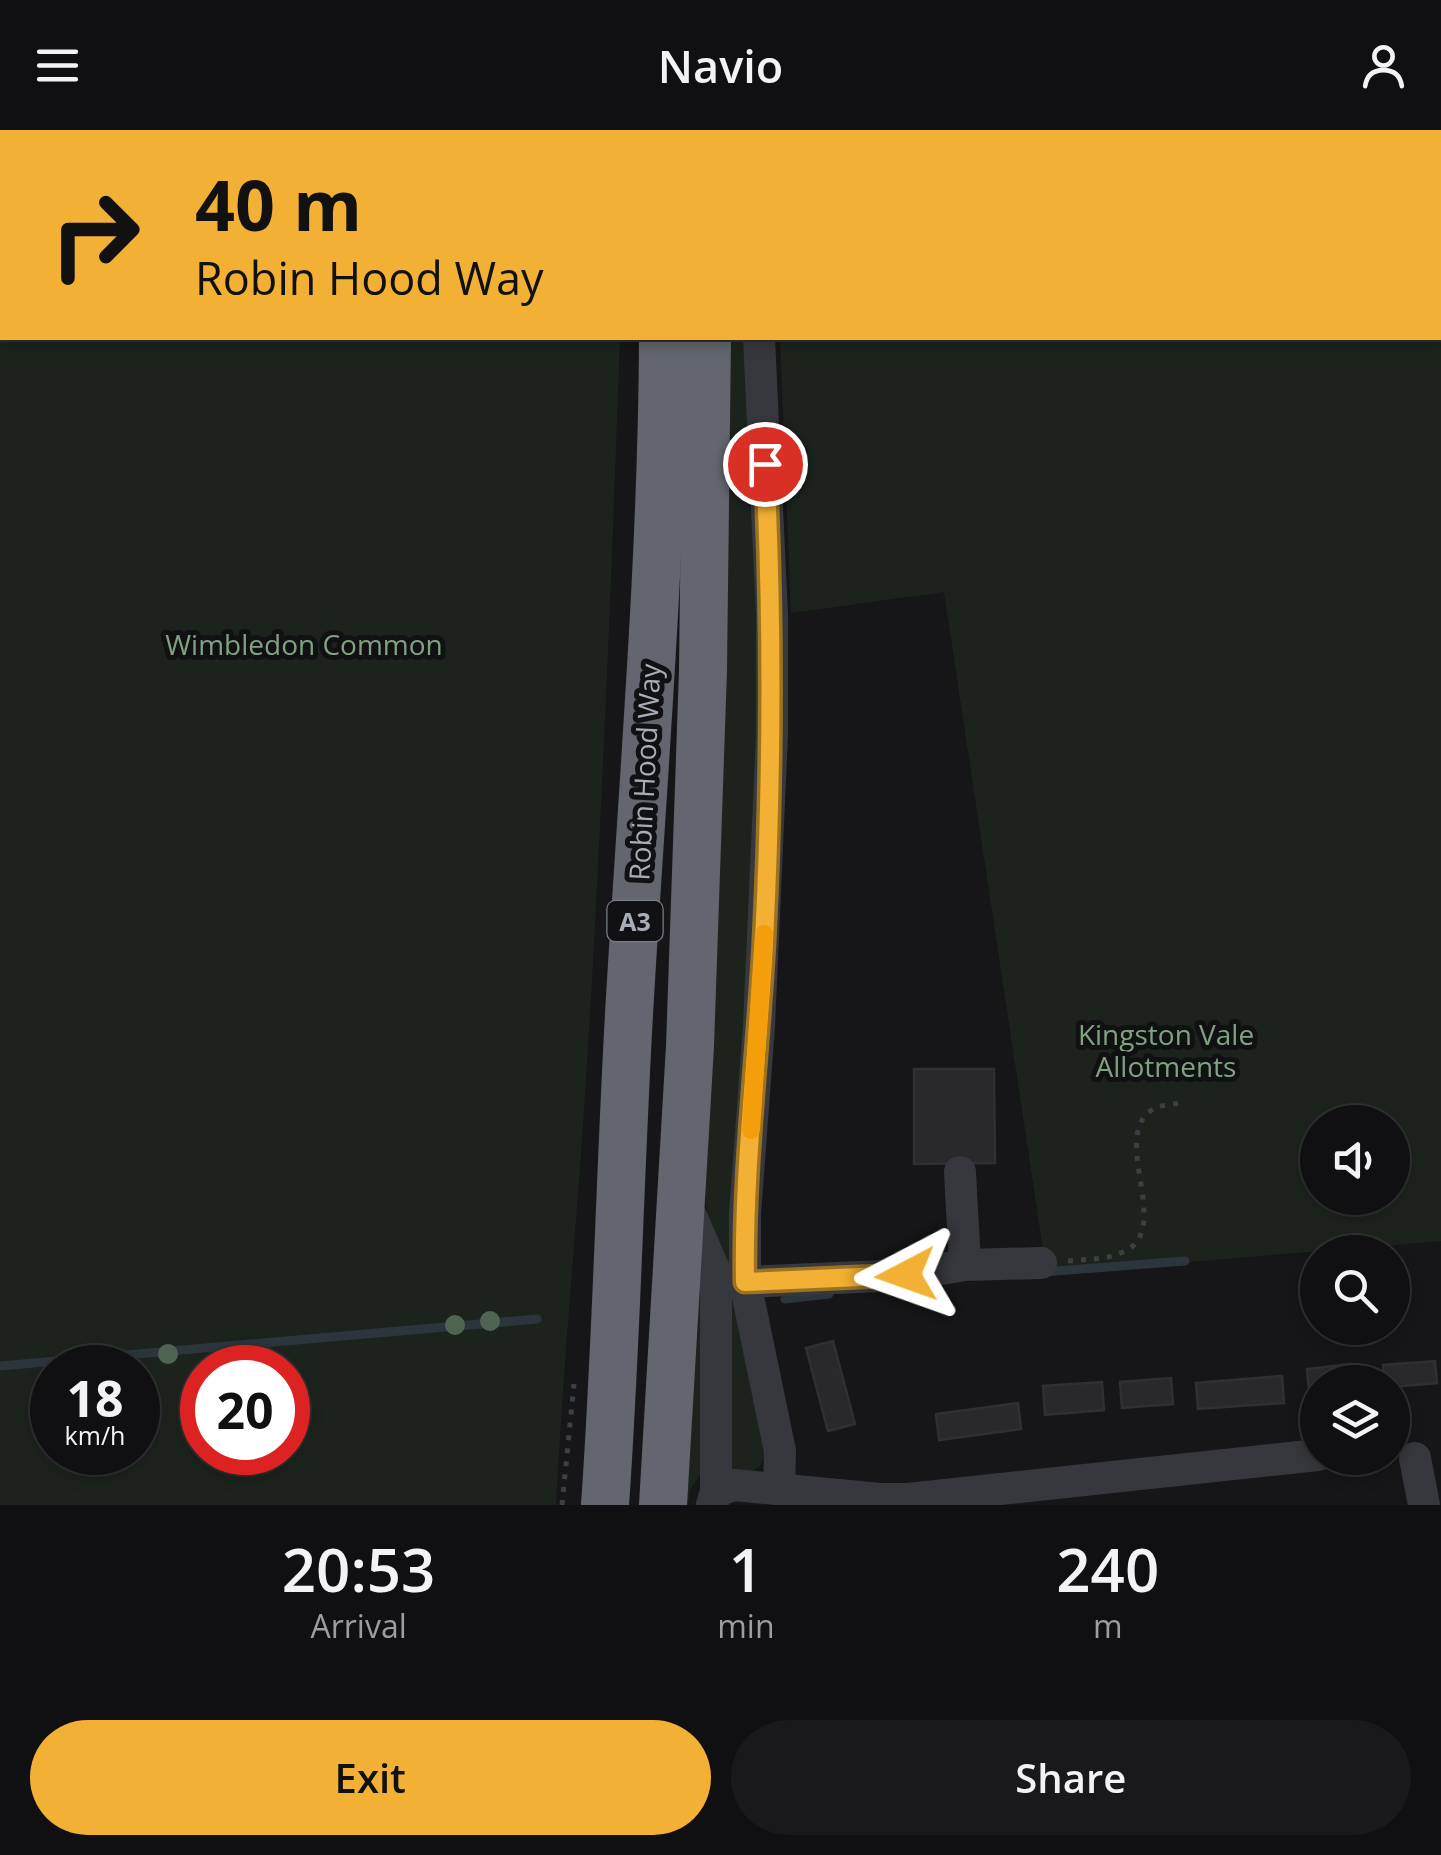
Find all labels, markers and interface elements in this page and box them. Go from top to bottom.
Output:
text: Navio [658,35,783,96]
icon: menu [30,38,85,93]
icon: person [1356,38,1411,93]
text: 40 m [195,156,362,252]
icon: right [30,170,160,300]
text: Robin Hood Way [195,247,544,308]
pin [723,422,808,507]
icon: arrive [738,437,793,492]
park label: Wimbledon Common [165,625,443,663]
street label: Robin Hood Way [619,662,669,881]
road number: A3 [608,901,662,941]
park label: Kingston Vale Allotments [1078,1015,1254,1085]
map controls [1300,1105,1410,1475]
button: sound [1300,1105,1410,1215]
position arrow [854,1223,958,1327]
button: search [1300,1235,1410,1345]
speed limit sign: 20 [180,1345,310,1475]
text: 18 [66,1364,124,1432]
button: layers [1300,1365,1410,1475]
text: km/h [65,1418,125,1452]
text: 20:53 [282,1528,435,1610]
text: 1 [729,1528,763,1610]
text: 240 [1056,1528,1159,1610]
text: Arrival [310,1604,407,1647]
text: min [717,1604,775,1647]
text: m [1093,1604,1123,1647]
button: Exit [30,1720,711,1835]
button: Share [731,1720,1411,1835]

